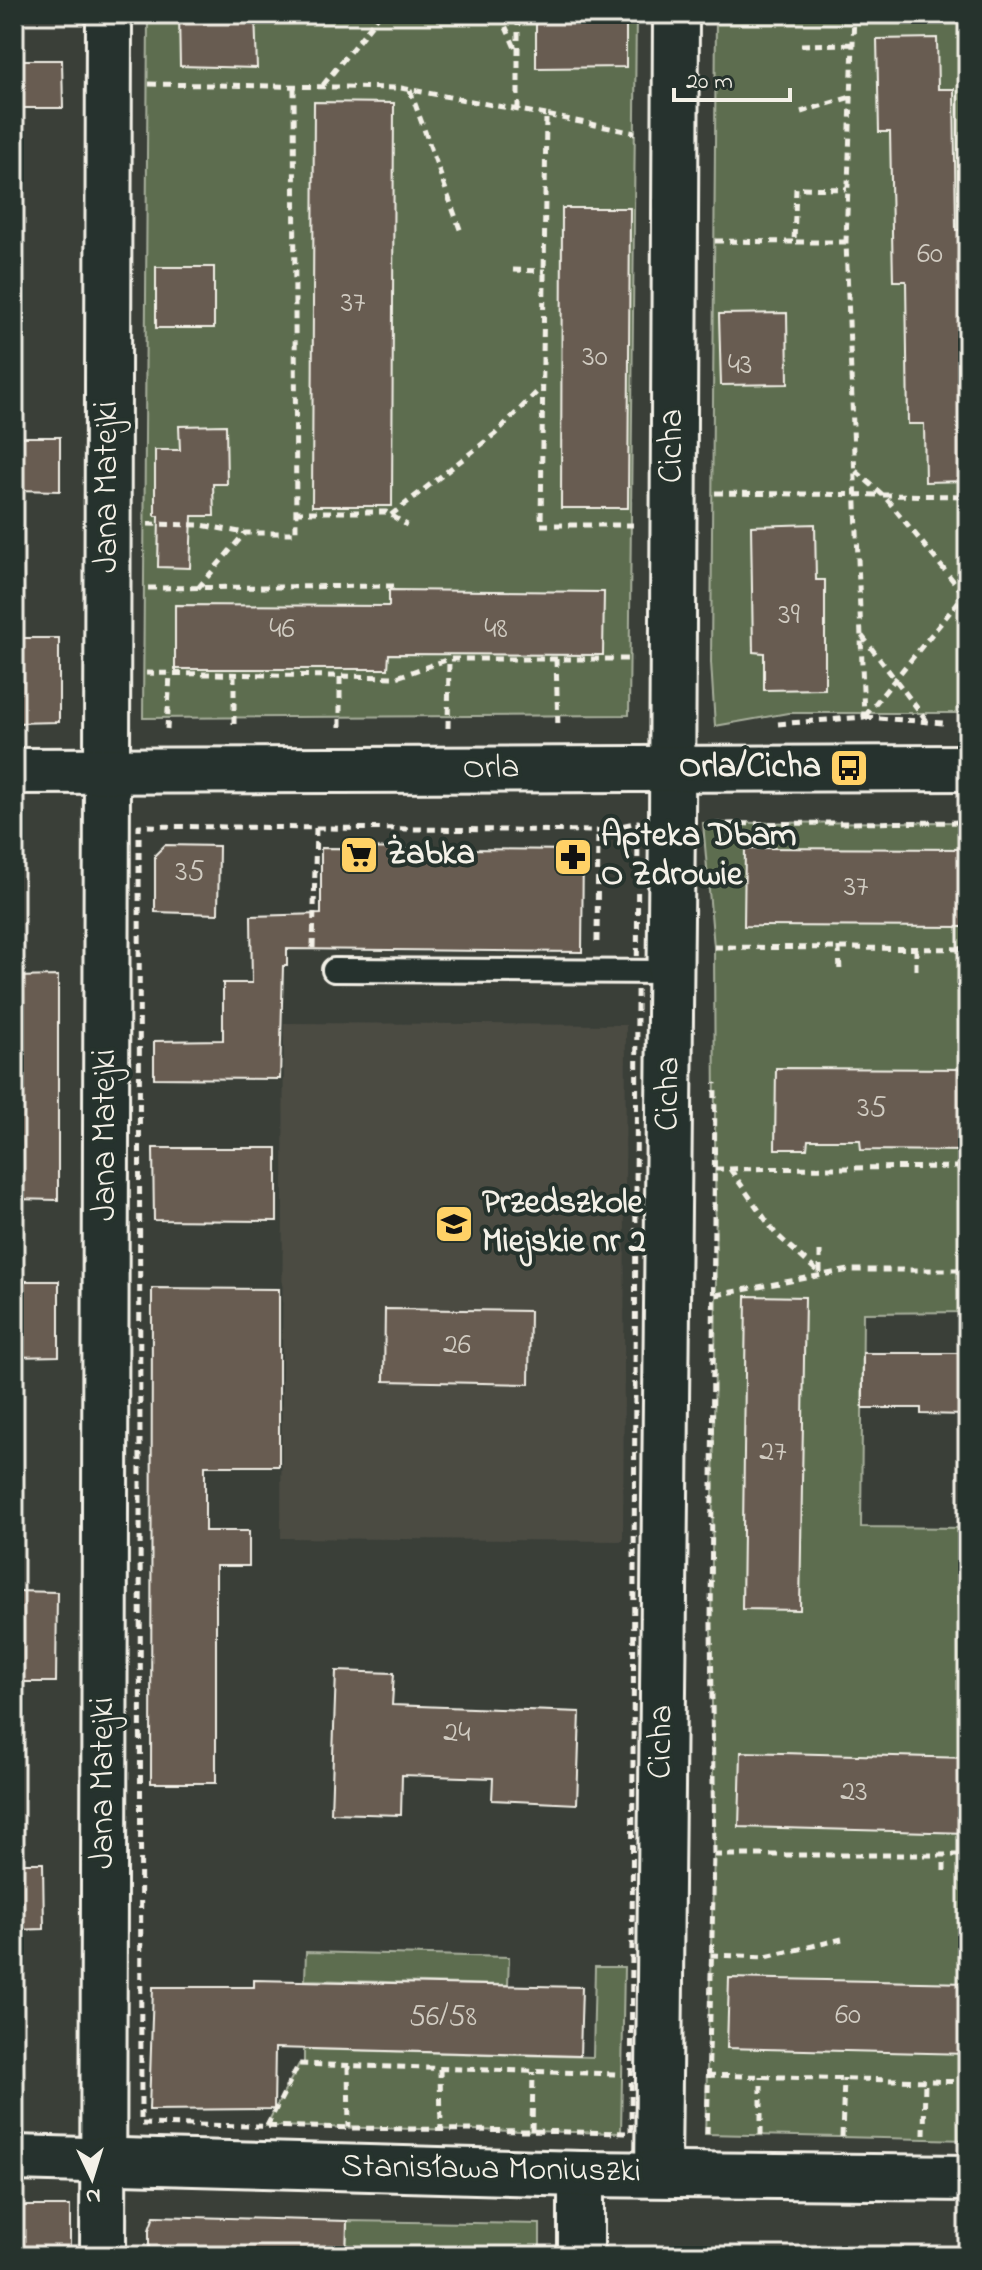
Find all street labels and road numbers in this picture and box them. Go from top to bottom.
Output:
street label: Jana Matejki [83,401,133,573]
street label: Cicha [648,409,698,483]
street label: Orla [462,744,520,794]
street label: Jana Matejki [81,1049,131,1221]
street label: Cicha [643,1056,695,1132]
street label: Jana Matejki [79,1697,129,1869]
street label: Cicha [636,1704,688,1780]
street label: Stanisława Moniuszki [341,2142,641,2198]

